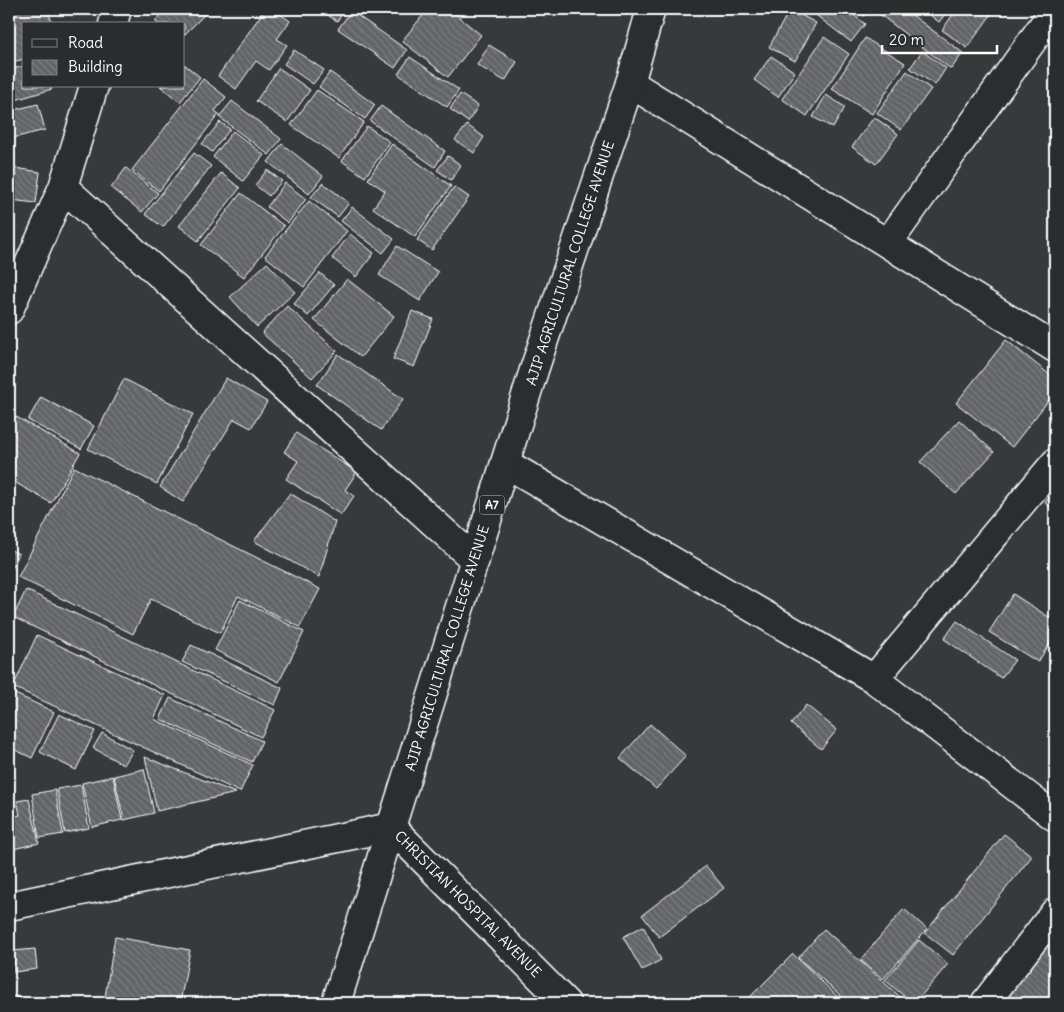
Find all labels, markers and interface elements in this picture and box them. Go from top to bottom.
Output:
legend [22,22,185,88]
scale bar [882,22,996,54]
text: 20 m [889,30,924,49]
text: Road [68,33,103,52]
text: Building [68,57,123,76]
street label: AJIP AGRICULTURAL COLLEGE AVENUE [522,138,618,388]
road number: A7 [480,496,504,514]
street label: AJIP AGRICULTURAL COLLEGE AVENUE [401,523,493,773]
street label: CHRISTIAN HOSPITAL AVENUE [391,827,545,981]

